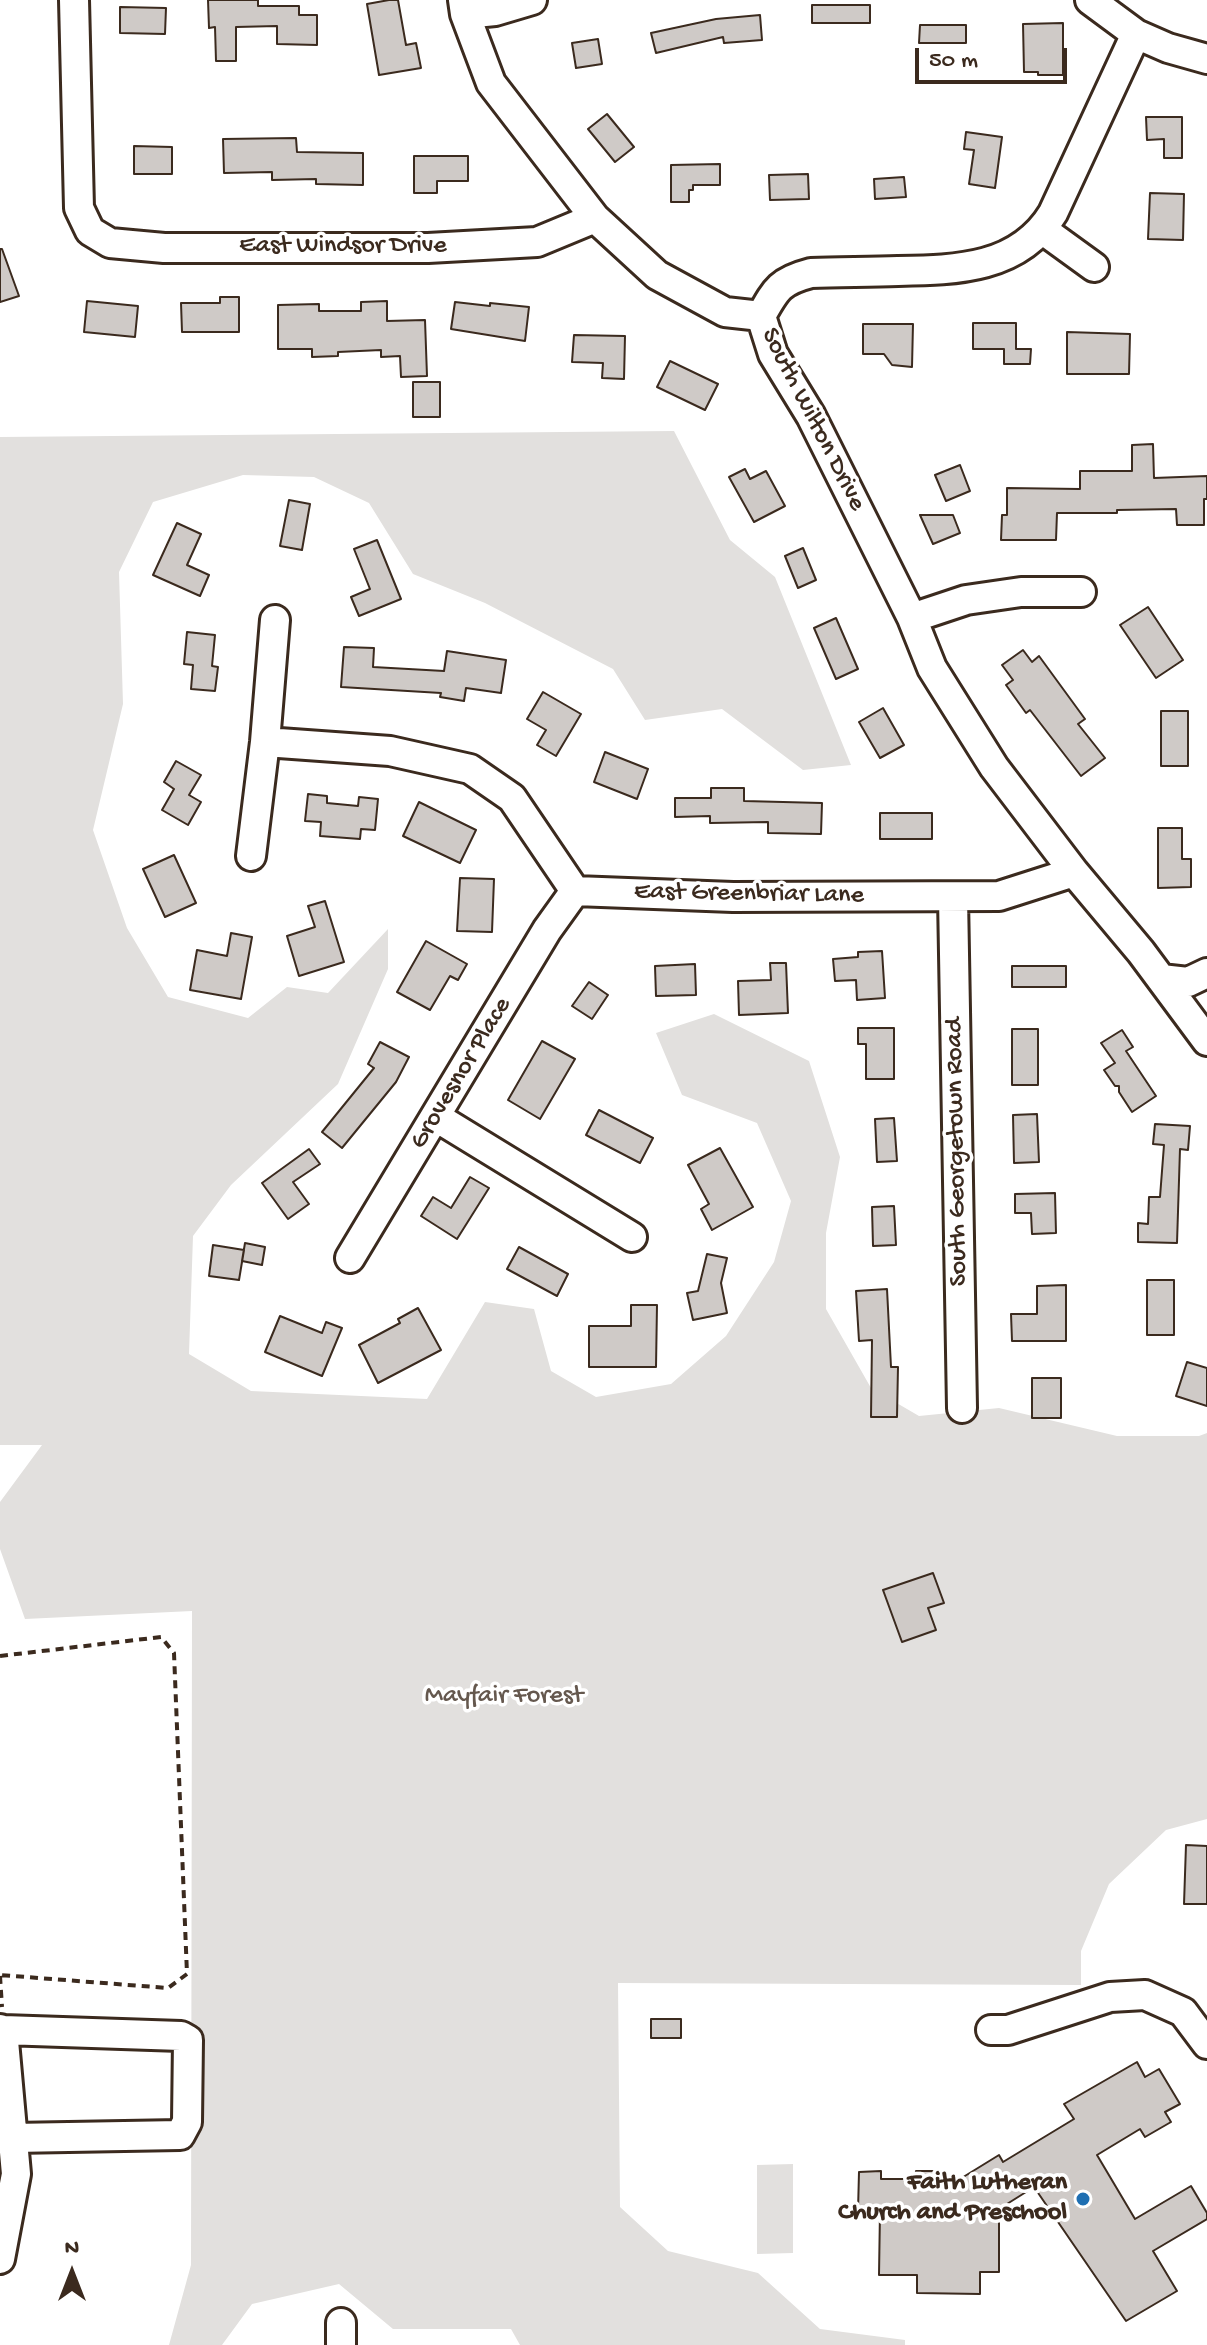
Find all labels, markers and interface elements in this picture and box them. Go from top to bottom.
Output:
scale bar [919,32,1071,82]
text: 50 m [929,47,978,76]
street label: East Windsor Drive [239,231,447,263]
street label: South Wilton Drive [752,323,872,517]
street label: East Greenbriar Lane [634,877,864,913]
street label: Grovesnor Place [404,992,520,1156]
street label: South Georgetown Road [940,1017,976,1287]
park label: Mayfair Forest [425,1681,583,1713]
place label: Faith Lutheran Church and Preschool [838,2168,1067,2230]
marker: Faith Lutheran Church and Preschool [1074,2190,1092,2208]
north arrow [32,2233,112,2313]
text: N [65,2236,79,2262]

